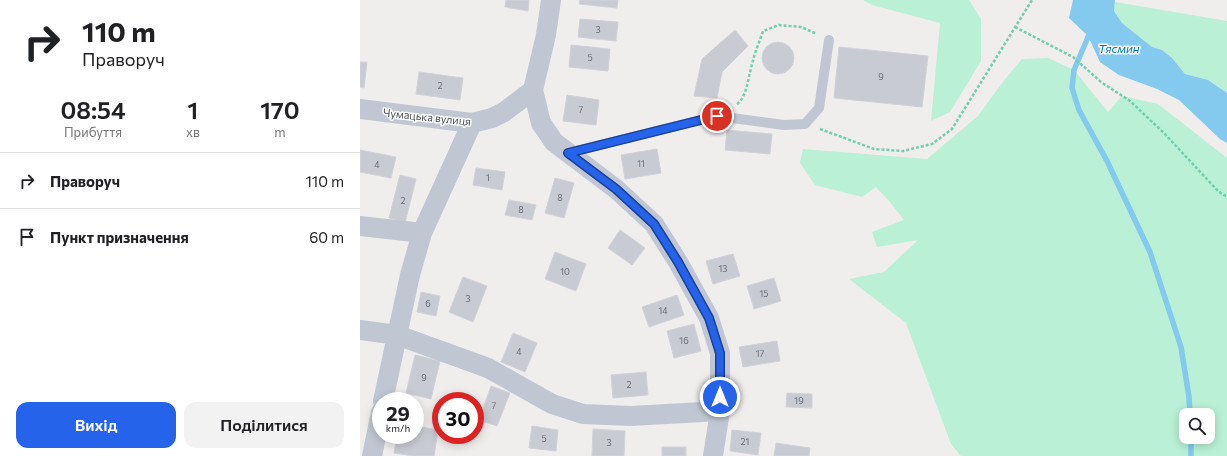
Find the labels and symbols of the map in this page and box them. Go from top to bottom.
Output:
house number: 3 [595,24,601,35]
water label: Тясмин [1098,41,1140,55]
house number: 5 [587,52,593,63]
house number: 9 [878,71,884,82]
house number: 2 [438,80,443,91]
pin [700,99,734,133]
house number: 7 [579,104,584,115]
street label: Чумацька вулиця [382,105,472,128]
house number: 11 [637,158,645,169]
house number: 4 [374,159,380,170]
house number: 1 [486,172,490,183]
house number: 8 [557,192,563,203]
house number: 2 [401,195,406,206]
house number: 8 [518,204,524,215]
house number: 13 [719,263,727,274]
house number: 10 [560,266,570,277]
house number: 15 [759,288,769,299]
house number: 3 [465,293,471,304]
house number: 6 [425,298,431,309]
house number: 14 [658,305,668,316]
house number: 16 [679,335,689,346]
house number: 4 [516,346,522,357]
house number: 17 [756,348,765,359]
house number: 9 [421,372,427,383]
position arrow [699,376,741,418]
house number: 2 [627,379,632,390]
speed limit sign: 30 [432,392,484,444]
house number: 19 [794,395,804,406]
house number: 7 [492,400,497,411]
house number: 5 [541,433,547,444]
house number: 21 [741,436,749,447]
house number: 3 [606,437,612,448]

